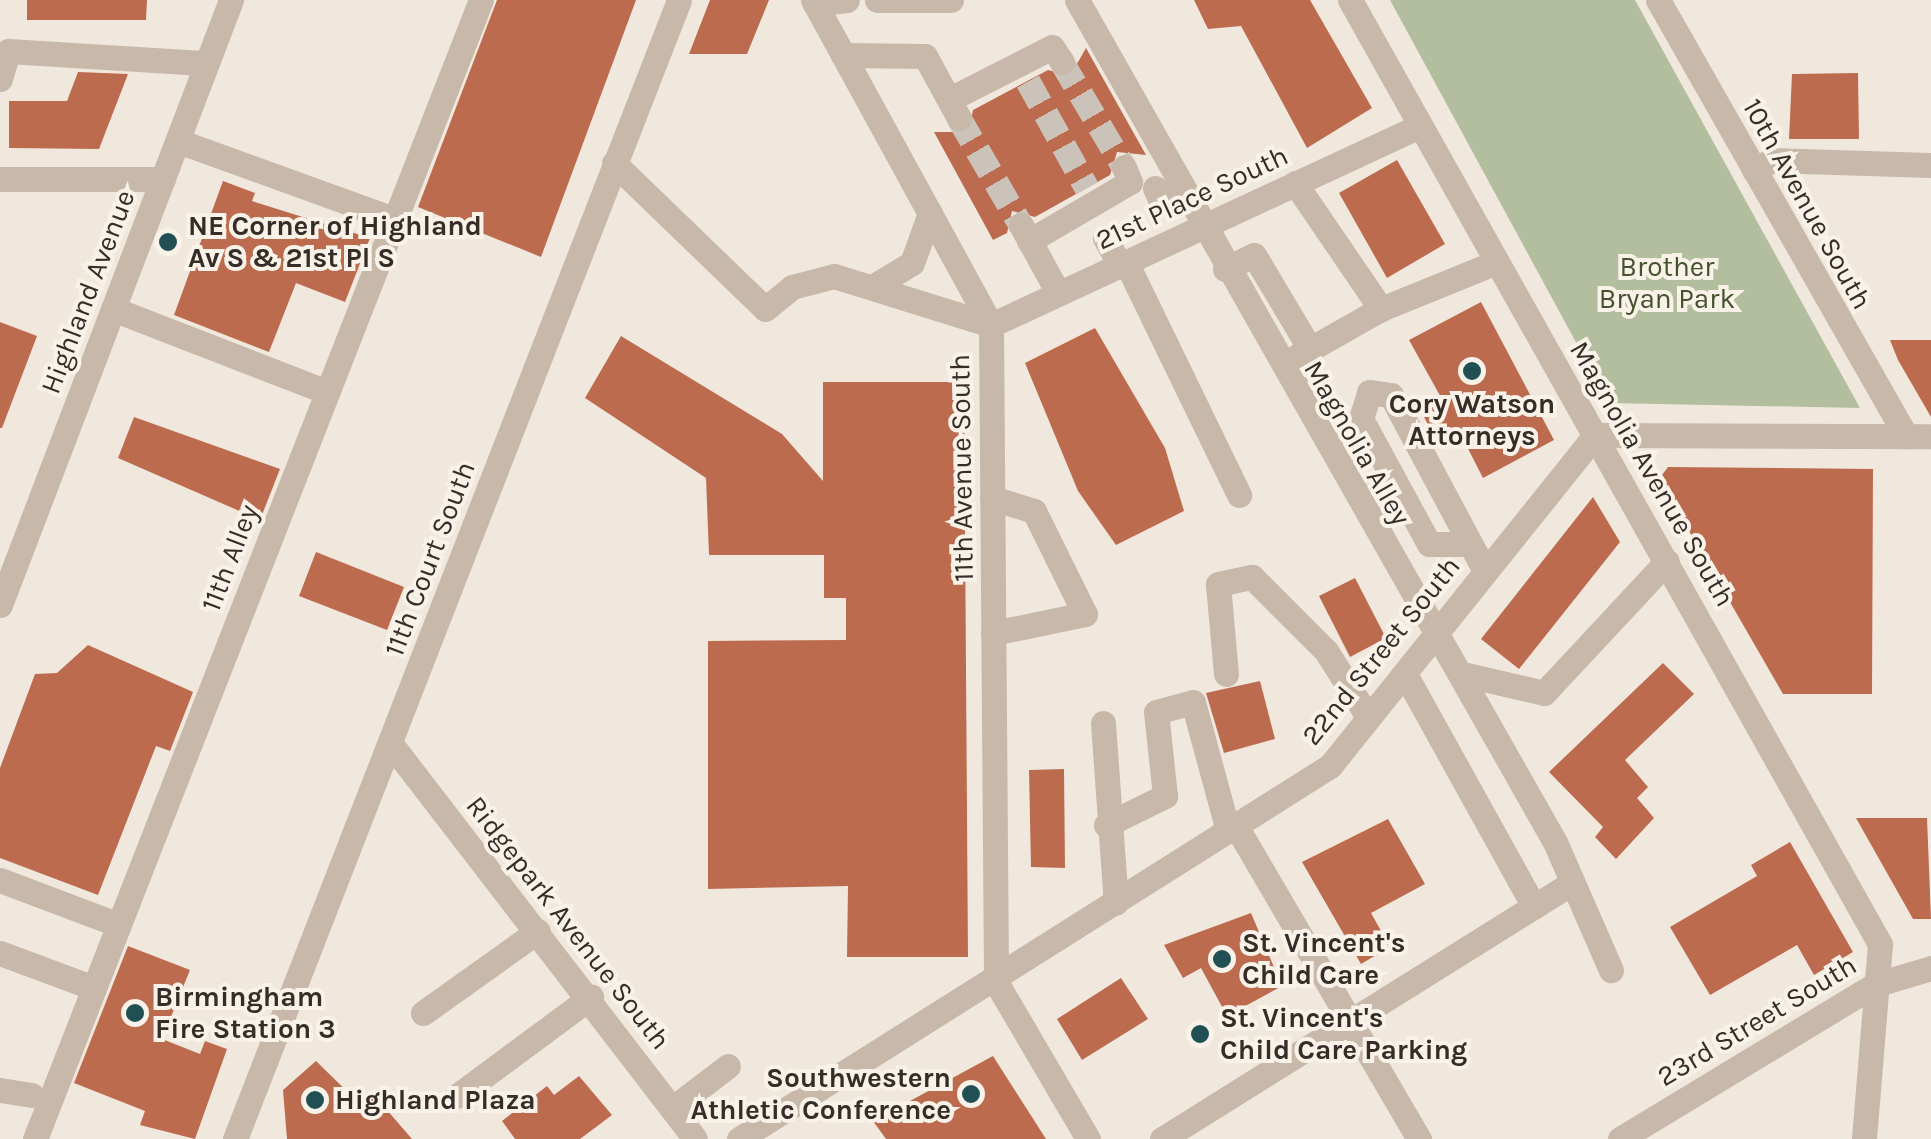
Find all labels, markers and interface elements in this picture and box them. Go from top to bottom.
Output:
street label: 10th Avenue South [1735,93,1879,315]
street label: 21st Place South [1091,139,1293,257]
street label: Highland Avenue [34,185,142,399]
place label: NE Corner of Highland Av S & 21st Pl S [188,209,482,275]
marker: NE Corner of Highland Av S & 21st Pl S [157,231,179,253]
park label: Brother Bryan Park [1599,250,1735,316]
street label: Magnolia Avenue South [1562,335,1742,613]
street label: 11th Avenue South [943,354,981,582]
street label: Magnolia Alley [1296,355,1418,531]
marker: Cory Watson Attorneys [1461,360,1483,382]
place label: Cory Watson Attorneys [1389,387,1555,453]
street label: 11th Court South [377,457,483,661]
street label: 11th Alley [194,500,266,616]
street label: 22nd Street South [1295,550,1467,752]
street label: Ridgepark Avenue South [459,790,677,1056]
place label: St. Vincent's Child Care [1242,926,1405,992]
marker: St. Vincent's Child Care [1211,948,1233,970]
street label: 23rd Street South [1651,948,1863,1094]
place label: Birmingham Fire Station 3 [155,980,336,1046]
place label: St. Vincent's Child Care Parking [1220,1001,1467,1067]
marker: Birmingham Fire Station 3 [124,1002,146,1024]
marker: St. Vincent's Child Care Parking [1189,1023,1211,1045]
place label: Southwestern Athletic Conference [690,1061,951,1127]
place label: Highland Plaza [335,1083,536,1117]
marker: Southwestern Athletic Conference [960,1083,982,1105]
marker: Highland Plaza [304,1089,326,1111]

